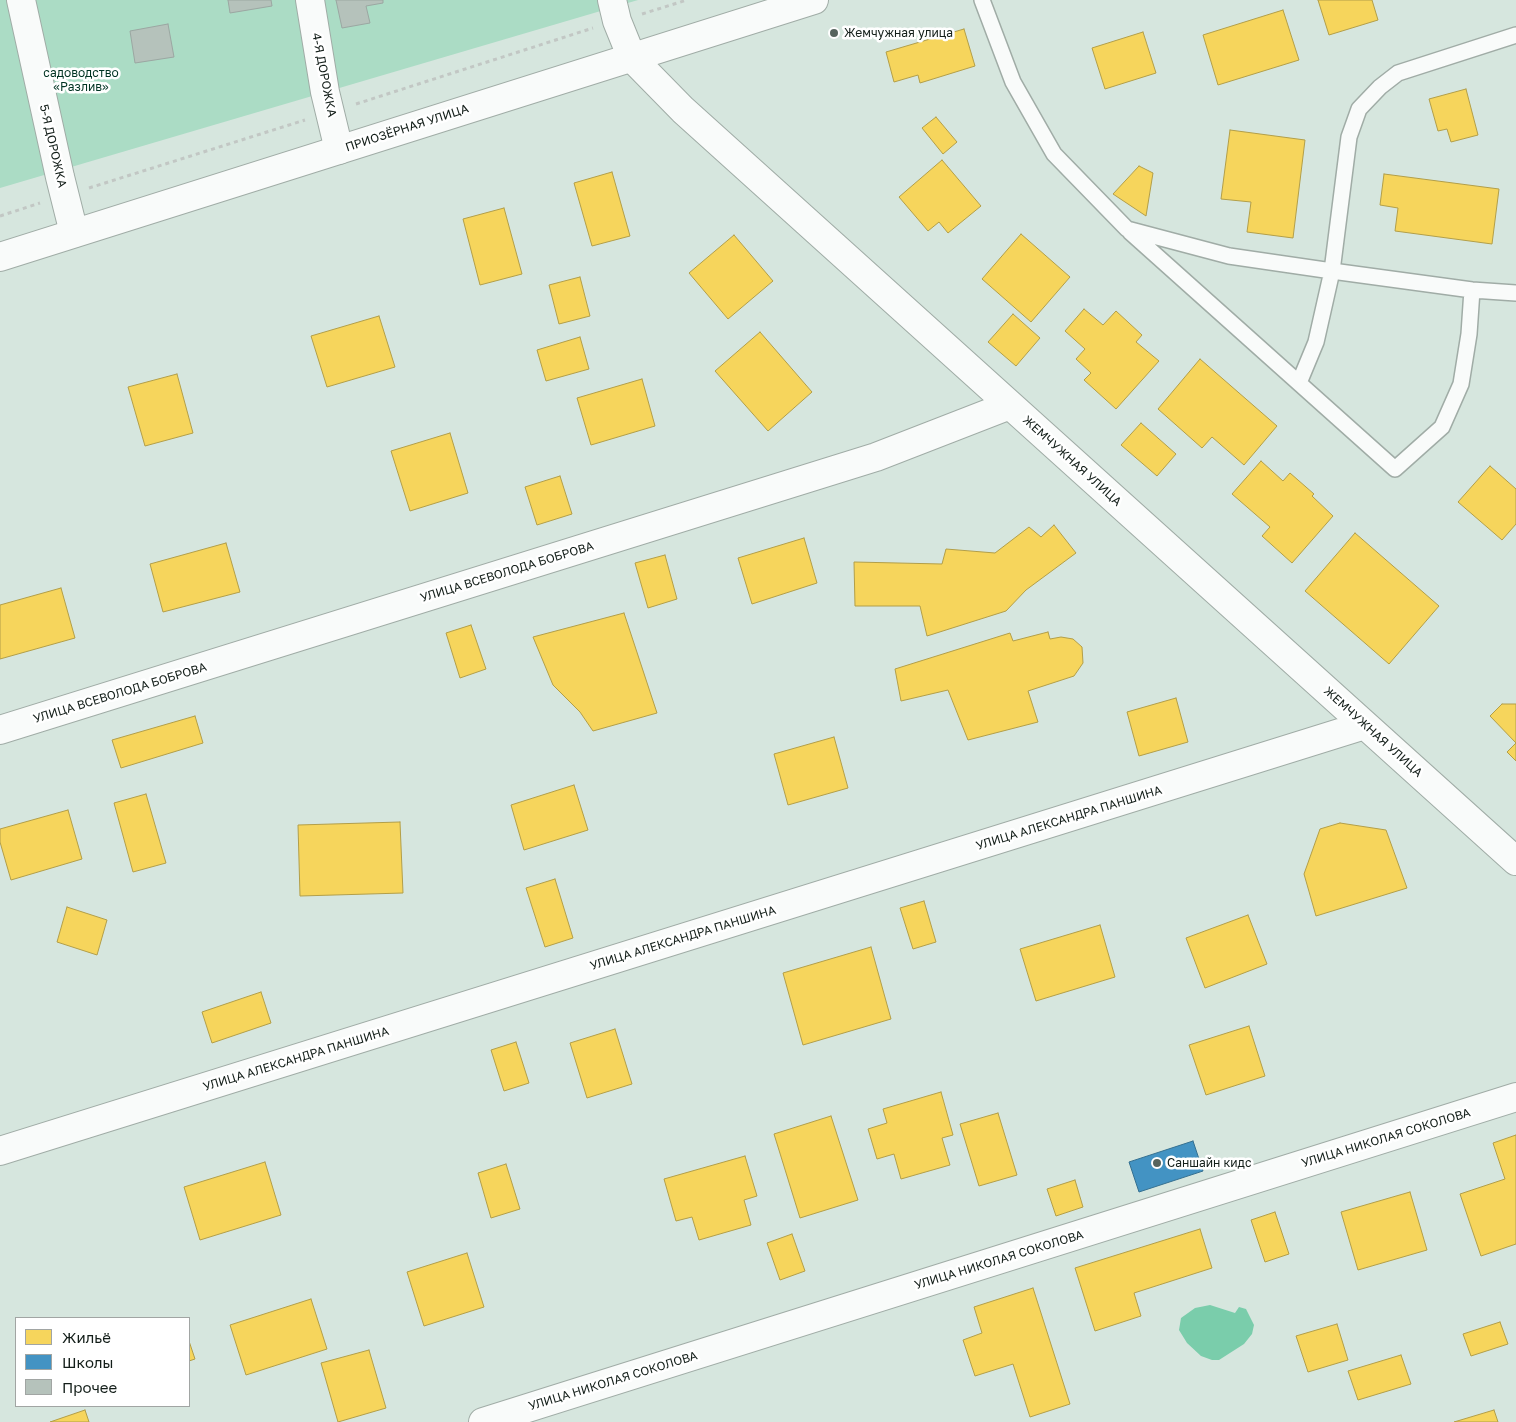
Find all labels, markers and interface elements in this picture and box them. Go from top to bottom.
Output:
place label: Жемчужная улица [844,26,953,40]
marker: Жемчужная улица [828,27,840,39]
street label: 4-Я ДОРОЖКА [309,32,339,118]
park label: садоводство «Разлив» [43,66,119,94]
street label: ПРИОЗЁРНАЯ УЛИЦА [344,101,470,155]
street label: 5-Я ДОРОЖКА [36,103,70,189]
street label: ЖЕМЧУЖНАЯ УЛИЦА [1020,413,1124,509]
street label: УЛИЦА ВСЕВОЛОДА БОБРОВА [419,539,595,605]
street label: УЛИЦА ВСЕВОЛОДА БОБРОВА [32,660,208,726]
street label: ЖЕМЧУЖНАЯ УЛИЦА [1321,684,1425,780]
street label: УЛИЦА АЛЕКСАНДРА ПАНШИНА [974,783,1164,853]
street label: УЛИЦА АЛЕКСАНДРА ПАНШИНА [588,903,778,973]
street label: УЛИЦА АЛЕКСАНДРА ПАНШИНА [201,1024,391,1094]
street label: УЛИЦА НИКОЛАЯ СОКОЛОВА [1300,1105,1472,1171]
place label: Саншайн кидс [1167,1156,1251,1170]
marker: Саншайн кидс [1151,1157,1163,1169]
street label: УЛИЦА НИКОЛАЯ СОКОЛОВА [913,1227,1085,1293]
legend [15,1317,190,1407]
text: Жильё [62,1328,111,1346]
street label: УЛИЦА НИКОЛАЯ СОКОЛОВА [527,1348,699,1414]
text: Школы [62,1353,113,1371]
text: Прочее [62,1378,117,1396]

